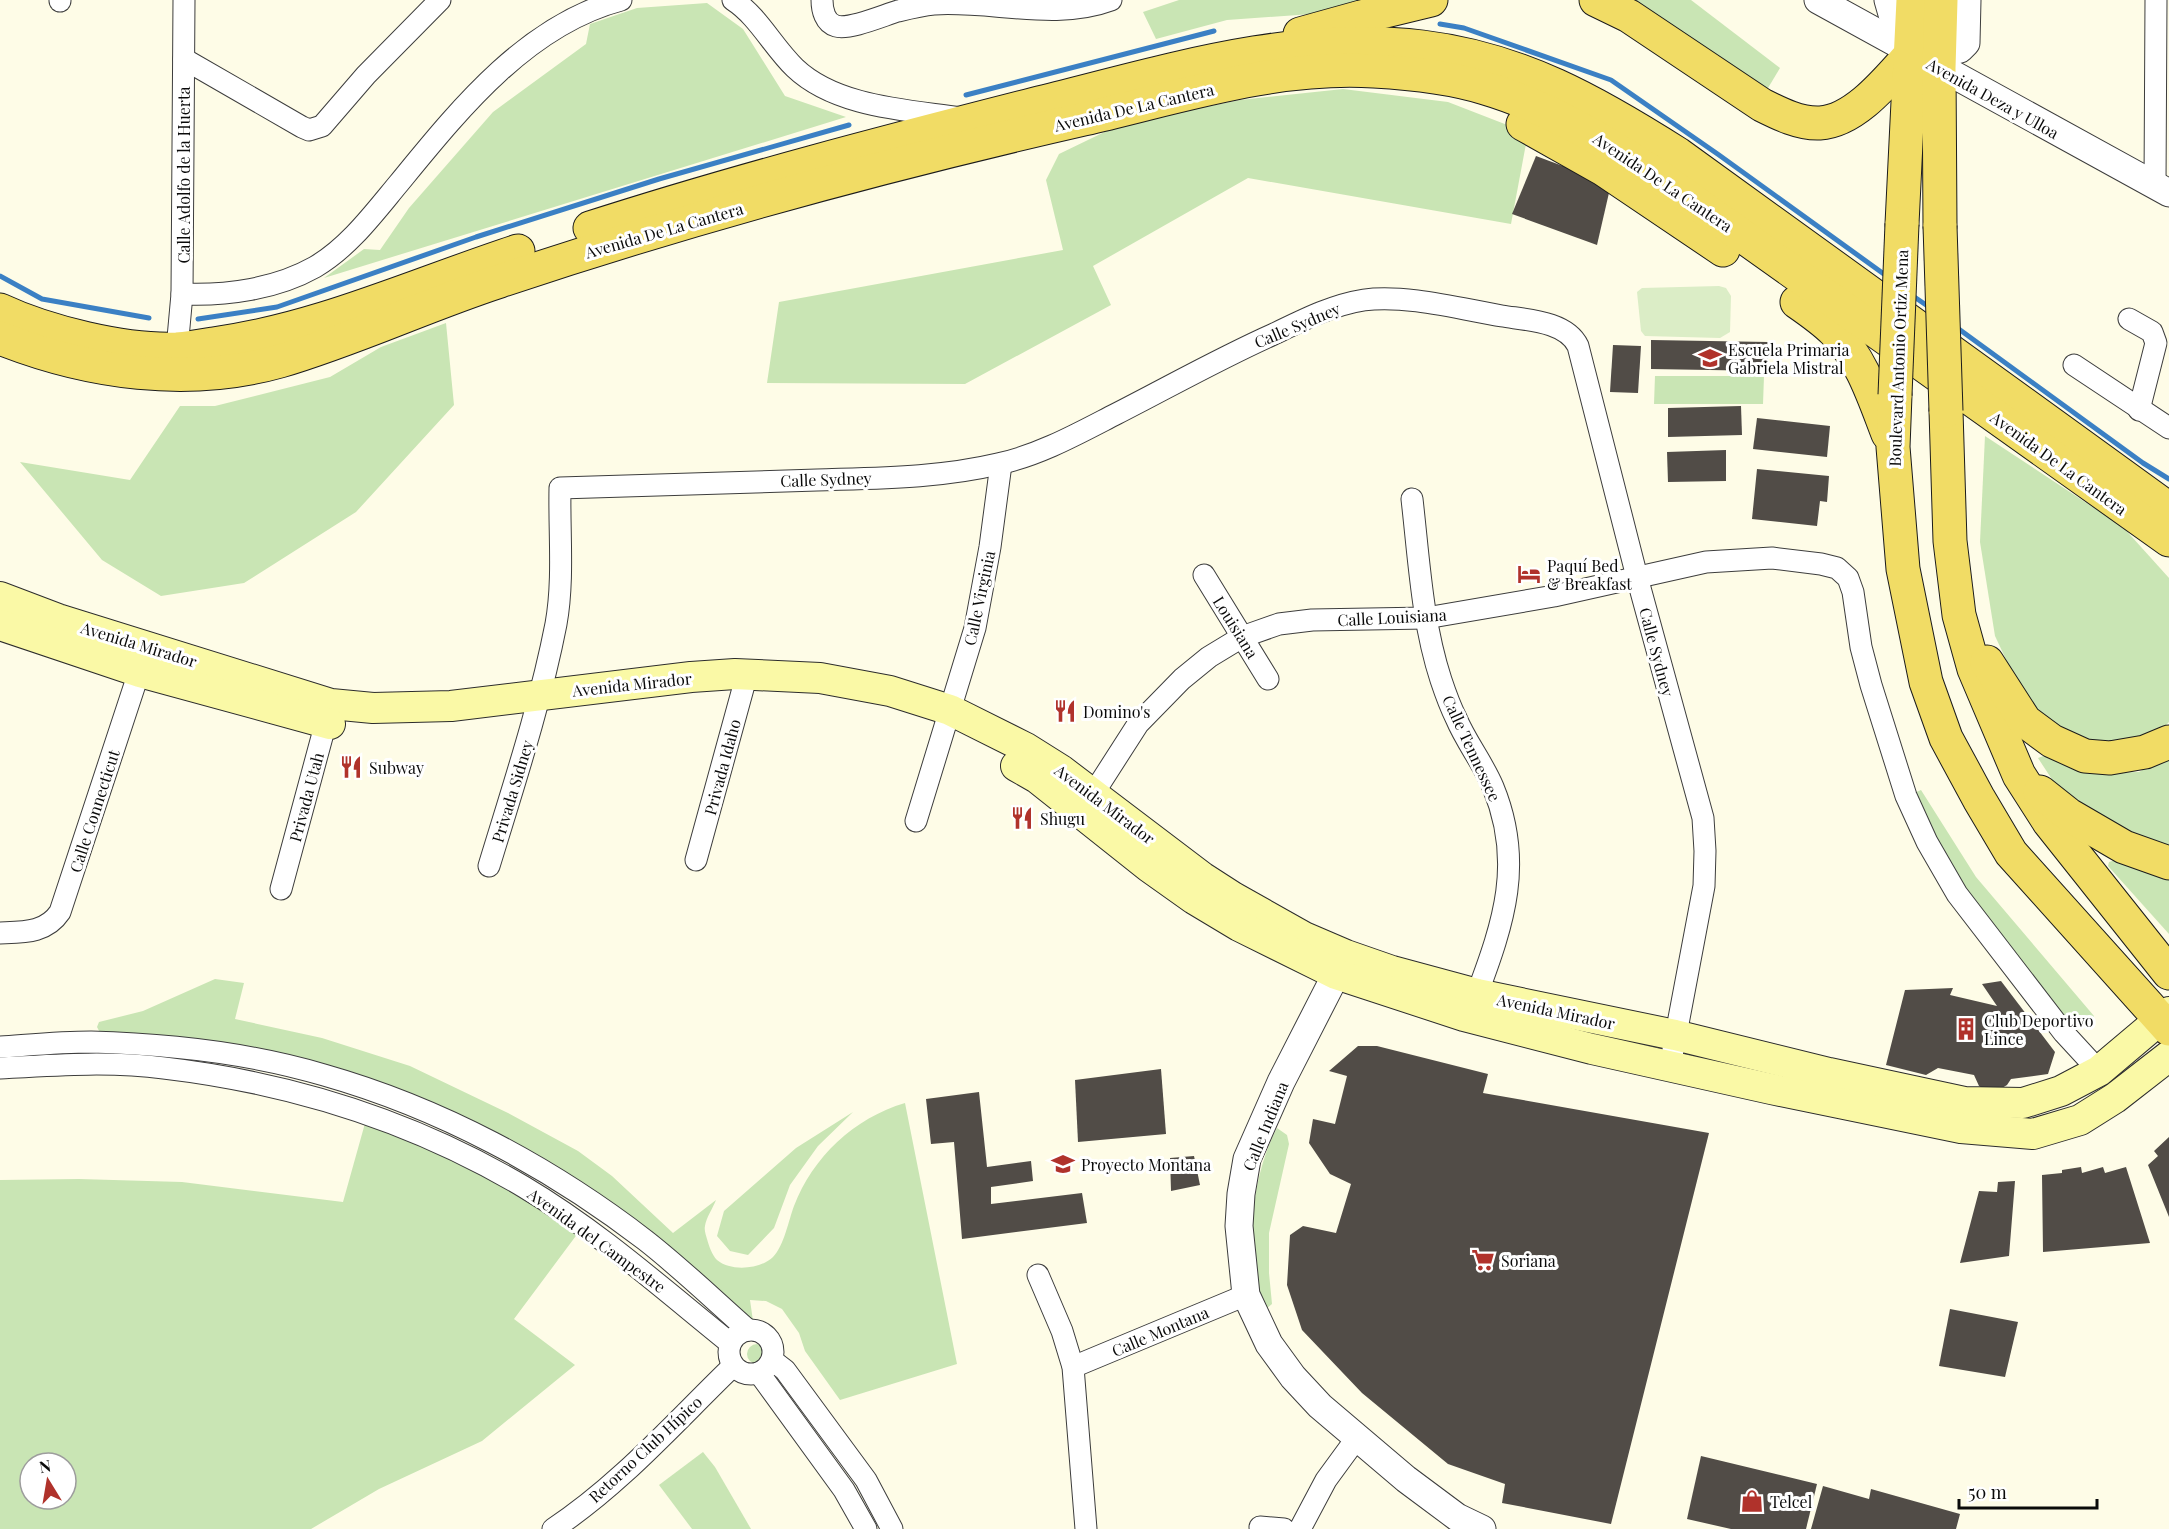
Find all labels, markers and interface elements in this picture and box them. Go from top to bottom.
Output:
street label: Avenida Deza y Ulloa [1922,53,2063,143]
street label: Avenida De La Cantera [1051,78,1216,136]
street label: Calle Adolfo de la Huerta [173,86,194,264]
street label: Avenida De La Cantera [1589,127,1737,236]
street label: Avenida De La Cantera [582,197,745,263]
street label: Boulevard Antonio Ortiz Mena [1884,249,1912,467]
street label: Calle Sydney [1251,297,1343,353]
place label: Escuela Primaria Gabriela Mistral [1728,339,1850,378]
school or university icon: Escuela Primaria Gabriela Mistral [1697,345,1723,371]
street label: Avenida De La Cantera [1986,406,2131,520]
street label: Calle Sydney [780,467,872,491]
street label: Calle Virginia [959,549,999,647]
place label: Paquí Bed & Breakfast [1547,555,1632,594]
hotel icon: Paquí Bed & Breakfast [1516,561,1542,587]
street label: Louisiana [1209,592,1263,662]
street label: Calle Louisiana [1337,604,1447,630]
street label: Calle Sydney [1635,605,1679,699]
street label: Avenida Mirador [78,616,199,672]
street label: Avenida Mirador [570,667,693,701]
street label: Calle Tennessee [1438,692,1506,804]
restaurant icon: Domino's [1052,698,1078,724]
place label: Domino's [1083,701,1150,722]
street label: Privada Idaho [699,716,745,817]
street label: Privada Sidney [486,737,538,845]
street label: Calle Connecticut [64,747,124,875]
street label: Privada Utah [284,749,328,844]
restaurant icon: Subway [338,754,364,780]
place label: Subway [369,757,424,778]
street label: Avenida Mirador [1050,759,1159,849]
restaurant icon: Shugu [1009,805,1035,831]
place label: Shugu [1040,808,1085,829]
street label: Avenida Mirador [1494,988,1617,1034]
place label: Club Deportivo Lince [1984,1010,2094,1049]
building icon: Club Deportivo Lince [1953,1016,1979,1042]
street label: Calle Indiana [1238,1078,1292,1174]
school or university icon: Proyecto Montana [1050,1151,1076,1177]
place label: Proyecto Montana [1081,1154,1211,1175]
street label: Avenida del Campestre [523,1182,670,1297]
supermarket icon: Soriana [1470,1247,1496,1273]
place label: Soriana [1501,1250,1556,1271]
street label: Calle Montana [1108,1301,1212,1361]
street label: Retorno Club Hípico [584,1391,706,1507]
north arrow [18,1451,78,1511]
text: N [37,1454,53,1477]
scale bar [1959,1472,2097,1510]
text: 50 m [1968,1480,2007,1504]
shop icon: Telcel [1739,1488,1765,1514]
place label: Telcel [1770,1491,1813,1512]

